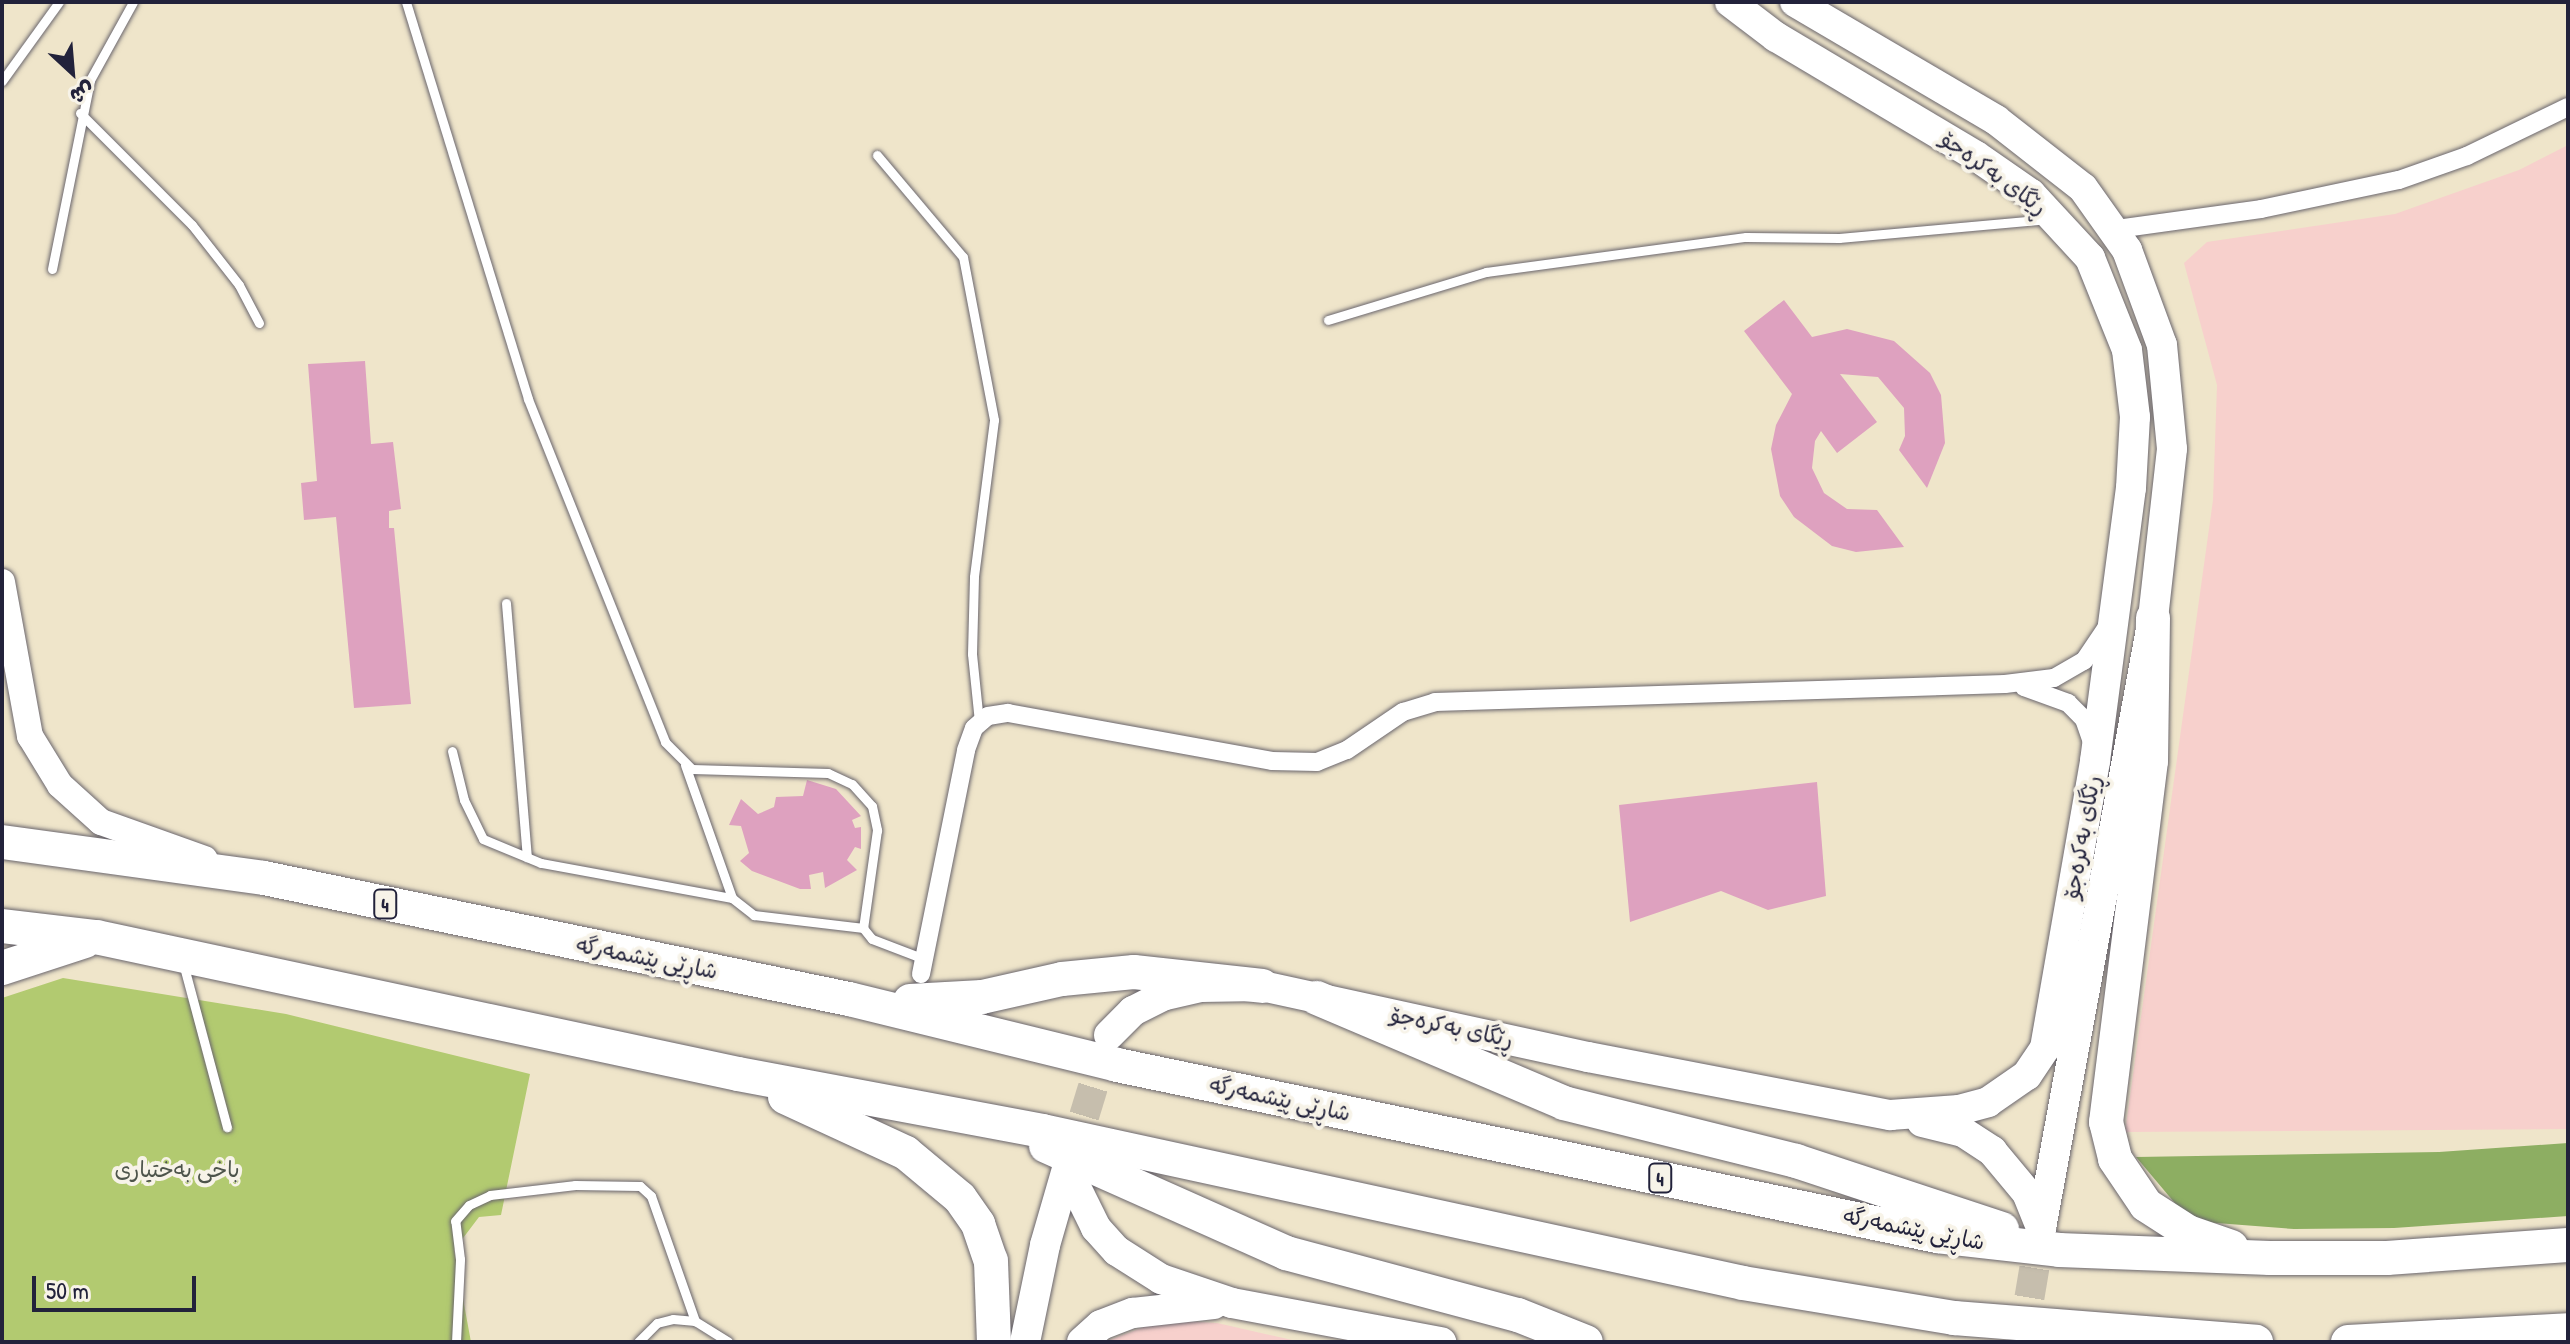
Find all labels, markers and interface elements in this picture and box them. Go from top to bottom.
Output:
north arrow [32,32,112,112]
text: ش [65,75,100,112]
street label: ڕێگای بەکرەجۆ [1936,126,2052,220]
street label: ڕێگای بەکرەجۆ [2058,773,2106,901]
road number: 4 [373,888,397,920]
street label: شاڕێی پێشمەرگە [574,931,720,985]
street label: ڕێگای بەکرەجۆ [1388,1001,1516,1053]
street label: شاڕێی پێشمەرگە [1207,1071,1353,1127]
park label: باخی بەختیاری [114,1157,240,1183]
road number: 4 [1648,1162,1672,1194]
street label: شاڕێی پێشمەرگە [1841,1202,1987,1256]
scale bar [36,1260,200,1310]
text: 50 m [46,1274,89,1306]

